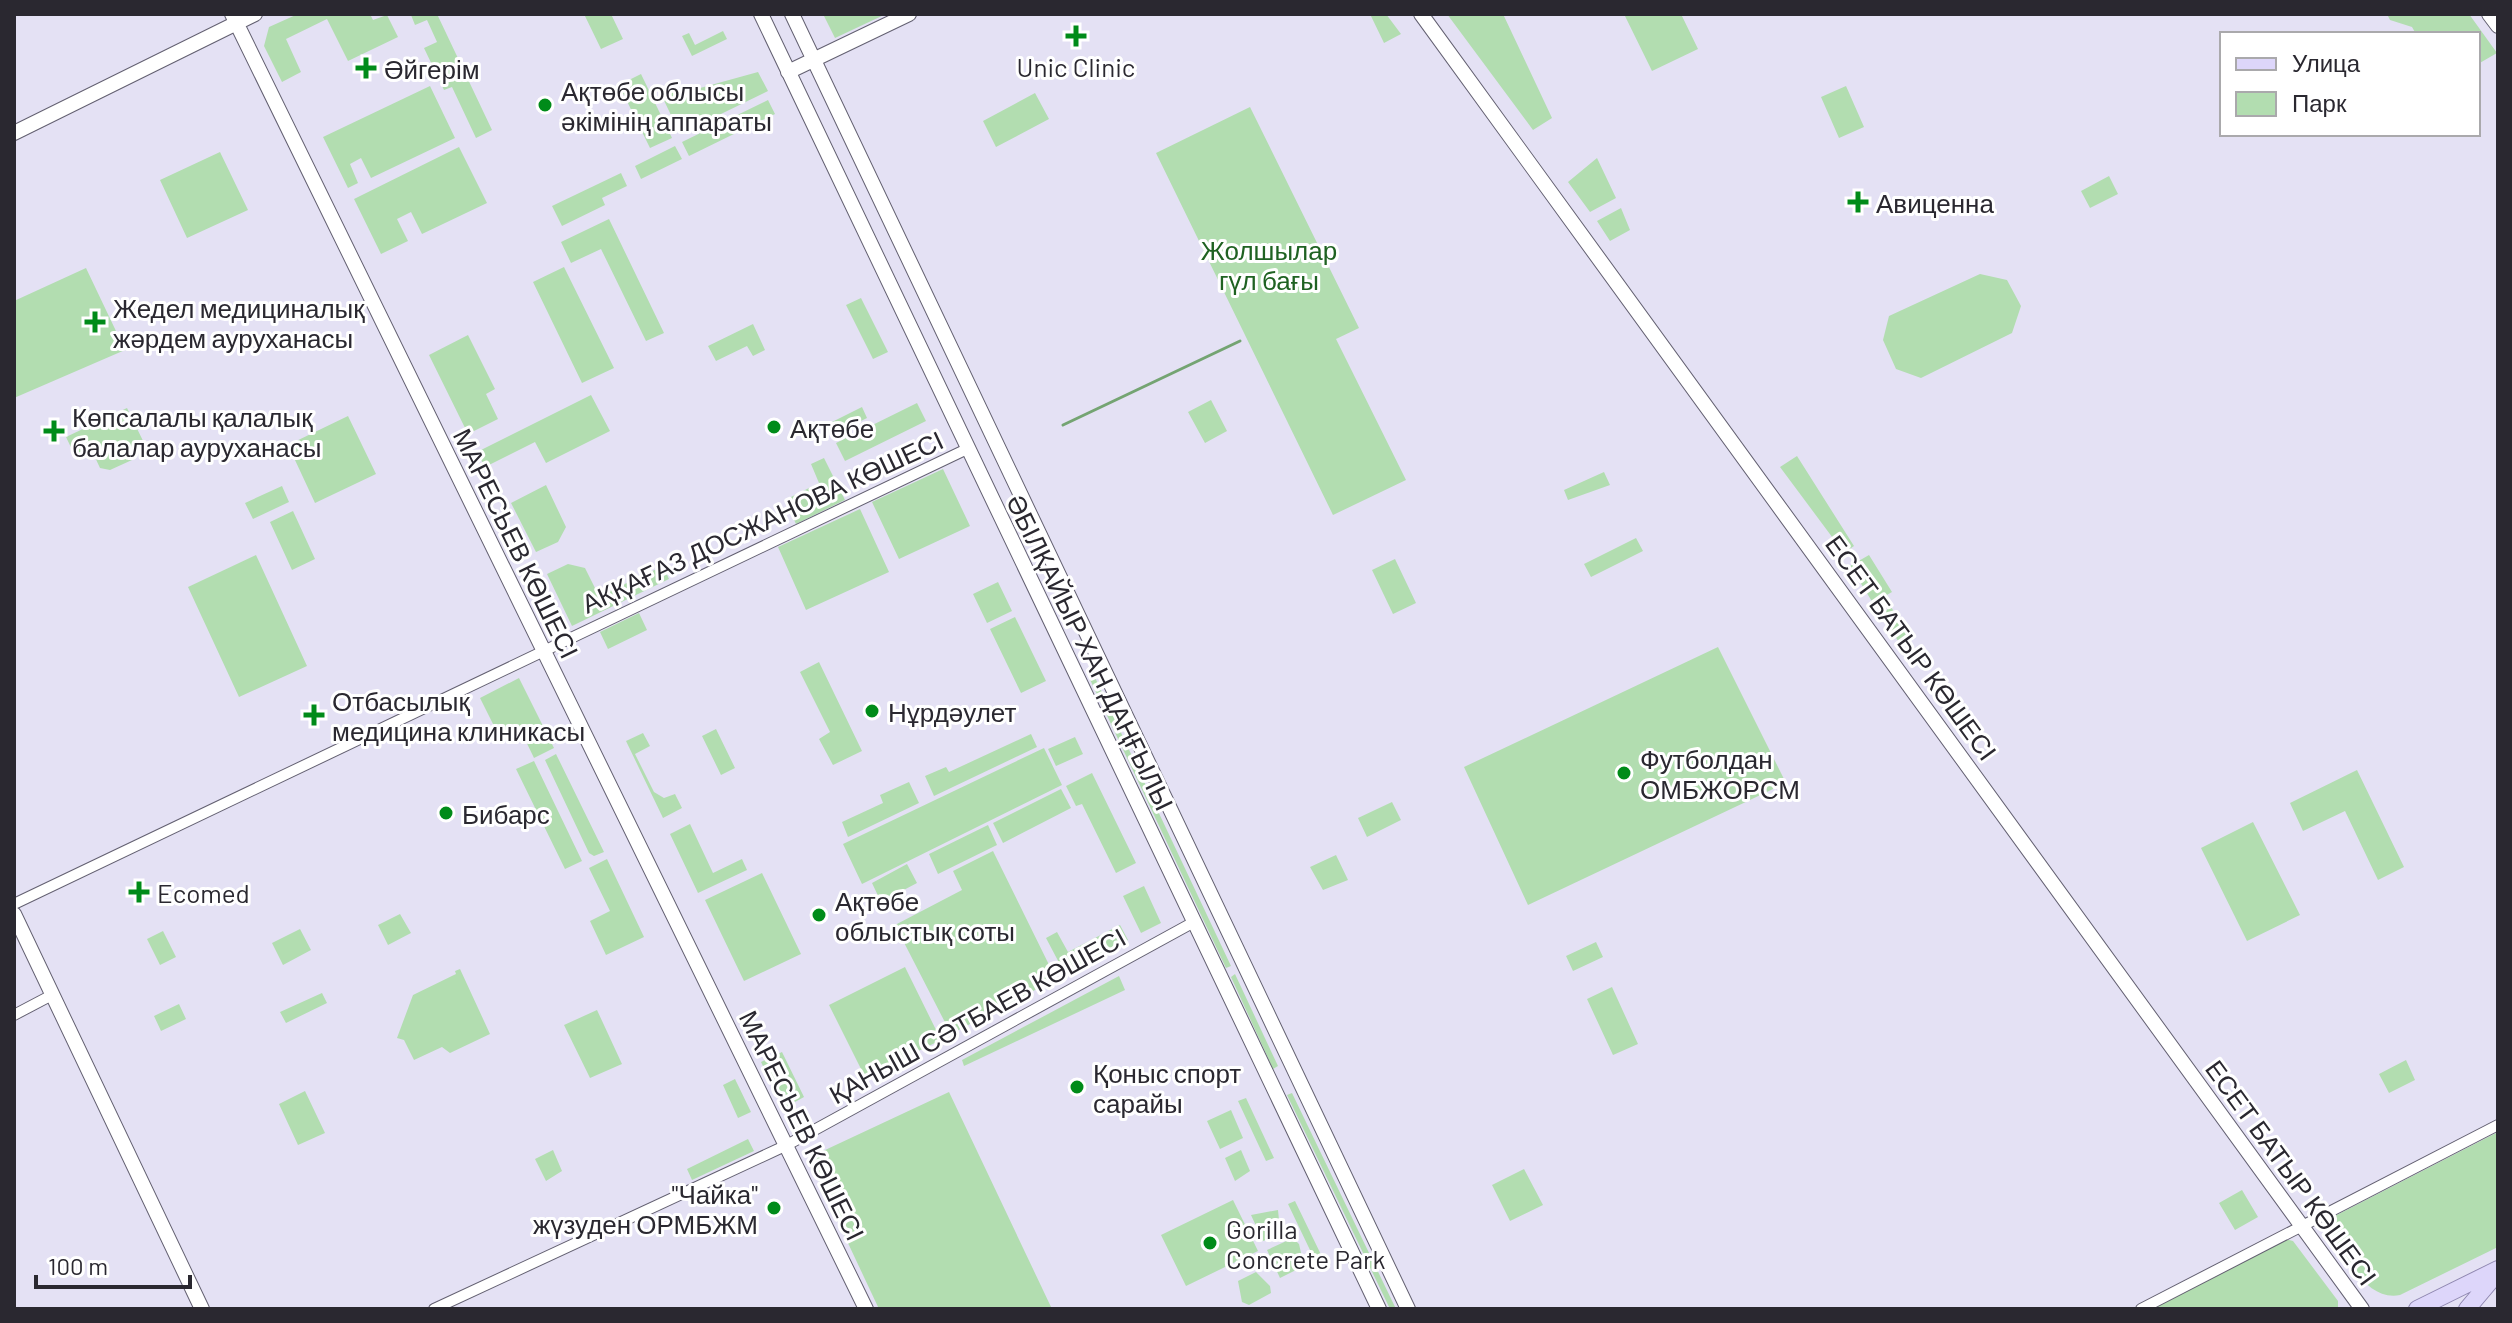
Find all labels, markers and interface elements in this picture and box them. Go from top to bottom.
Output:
marker: Unic Clinic [1065,25,1087,47]
legend [2220,32,2480,136]
text: Улица [2292,48,2361,77]
place label: Unic Clinic [1017,51,1135,82]
place label: Әйгерім [384,53,480,84]
marker: Әйгерім [355,57,377,79]
place label: Ақтөбе облысы әкімінің аппараты [561,75,772,136]
text: Парк [2292,88,2347,117]
marker: Ақтөбе облысы әкімінің аппараты [536,96,554,114]
place label: Авиценна [1876,187,1994,218]
marker: Авиценна [1847,191,1869,213]
park label: Жолшылар гүл бағы [1201,234,1337,295]
place label: Жедел медициналық жәрдем ауруханасы [113,292,365,353]
marker: Жедел медициналық жәрдем ауруханасы [84,311,106,333]
place label: Көпсалалы қалалық балалар ауруханасы [72,401,321,462]
place label: Ақтөбе [790,412,874,443]
marker: Ақтөбе [765,418,783,436]
marker: Көпсалалы қалалық балалар ауруханасы [43,420,65,442]
street label: МАРЕСЬЕВ КӨШЕСІ [448,423,586,663]
street label: АҚҚАҒАЗ ДОСЖАНОВА КӨШЕСІ [576,423,948,619]
street label: ӘБІЛҚАЙЫР ХАН ДАҢҒЫЛЫ [1001,489,1181,815]
street label: ЕСЕТ БАТЫР КӨШЕСІ [1820,529,2004,765]
place label: Отбасылық медицина клиникасы [332,685,585,746]
place label: Нұрдәулет [888,696,1016,727]
marker: Нұрдәулет [863,702,881,720]
marker: Отбасылық медицина клиникасы [303,704,325,726]
place label: Футболдан ОМБЖОРСМ [1640,743,1800,804]
marker: Футболдан ОМБЖОРСМ [1615,764,1633,782]
place label: Бибарс [462,798,550,829]
marker: Бибарс [437,804,455,822]
place label: Ecomed [157,877,250,908]
marker: Ecomed [128,881,150,903]
place label: Ақтөбе облыстық соты [835,885,1015,946]
marker: Ақтөбе облыстық соты [810,906,828,924]
street label: ҚАНЫШ СӘТБАЕВ КӨШЕСІ [824,921,1130,1109]
street label: МАРЕСЬЕВ КӨШЕСІ [734,1005,872,1245]
street label: ЕСЕТ БАТЫР КӨШЕСІ [2200,1054,2384,1290]
place label: Қоныс спорт сарайы [1093,1057,1241,1118]
marker: Қоныс спорт сарайы [1068,1078,1086,1096]
place label: "Чайка" жүзуден ОРМБЖМ [533,1178,758,1239]
marker: "Чайка" жүзуден ОРМБЖМ [765,1199,783,1217]
place label: Gorilla Concrete Park [1226,1213,1386,1274]
marker: Gorilla Concrete Park [1201,1234,1219,1252]
scale bar [36,1239,190,1289]
text: 100 m [48,1251,108,1280]

